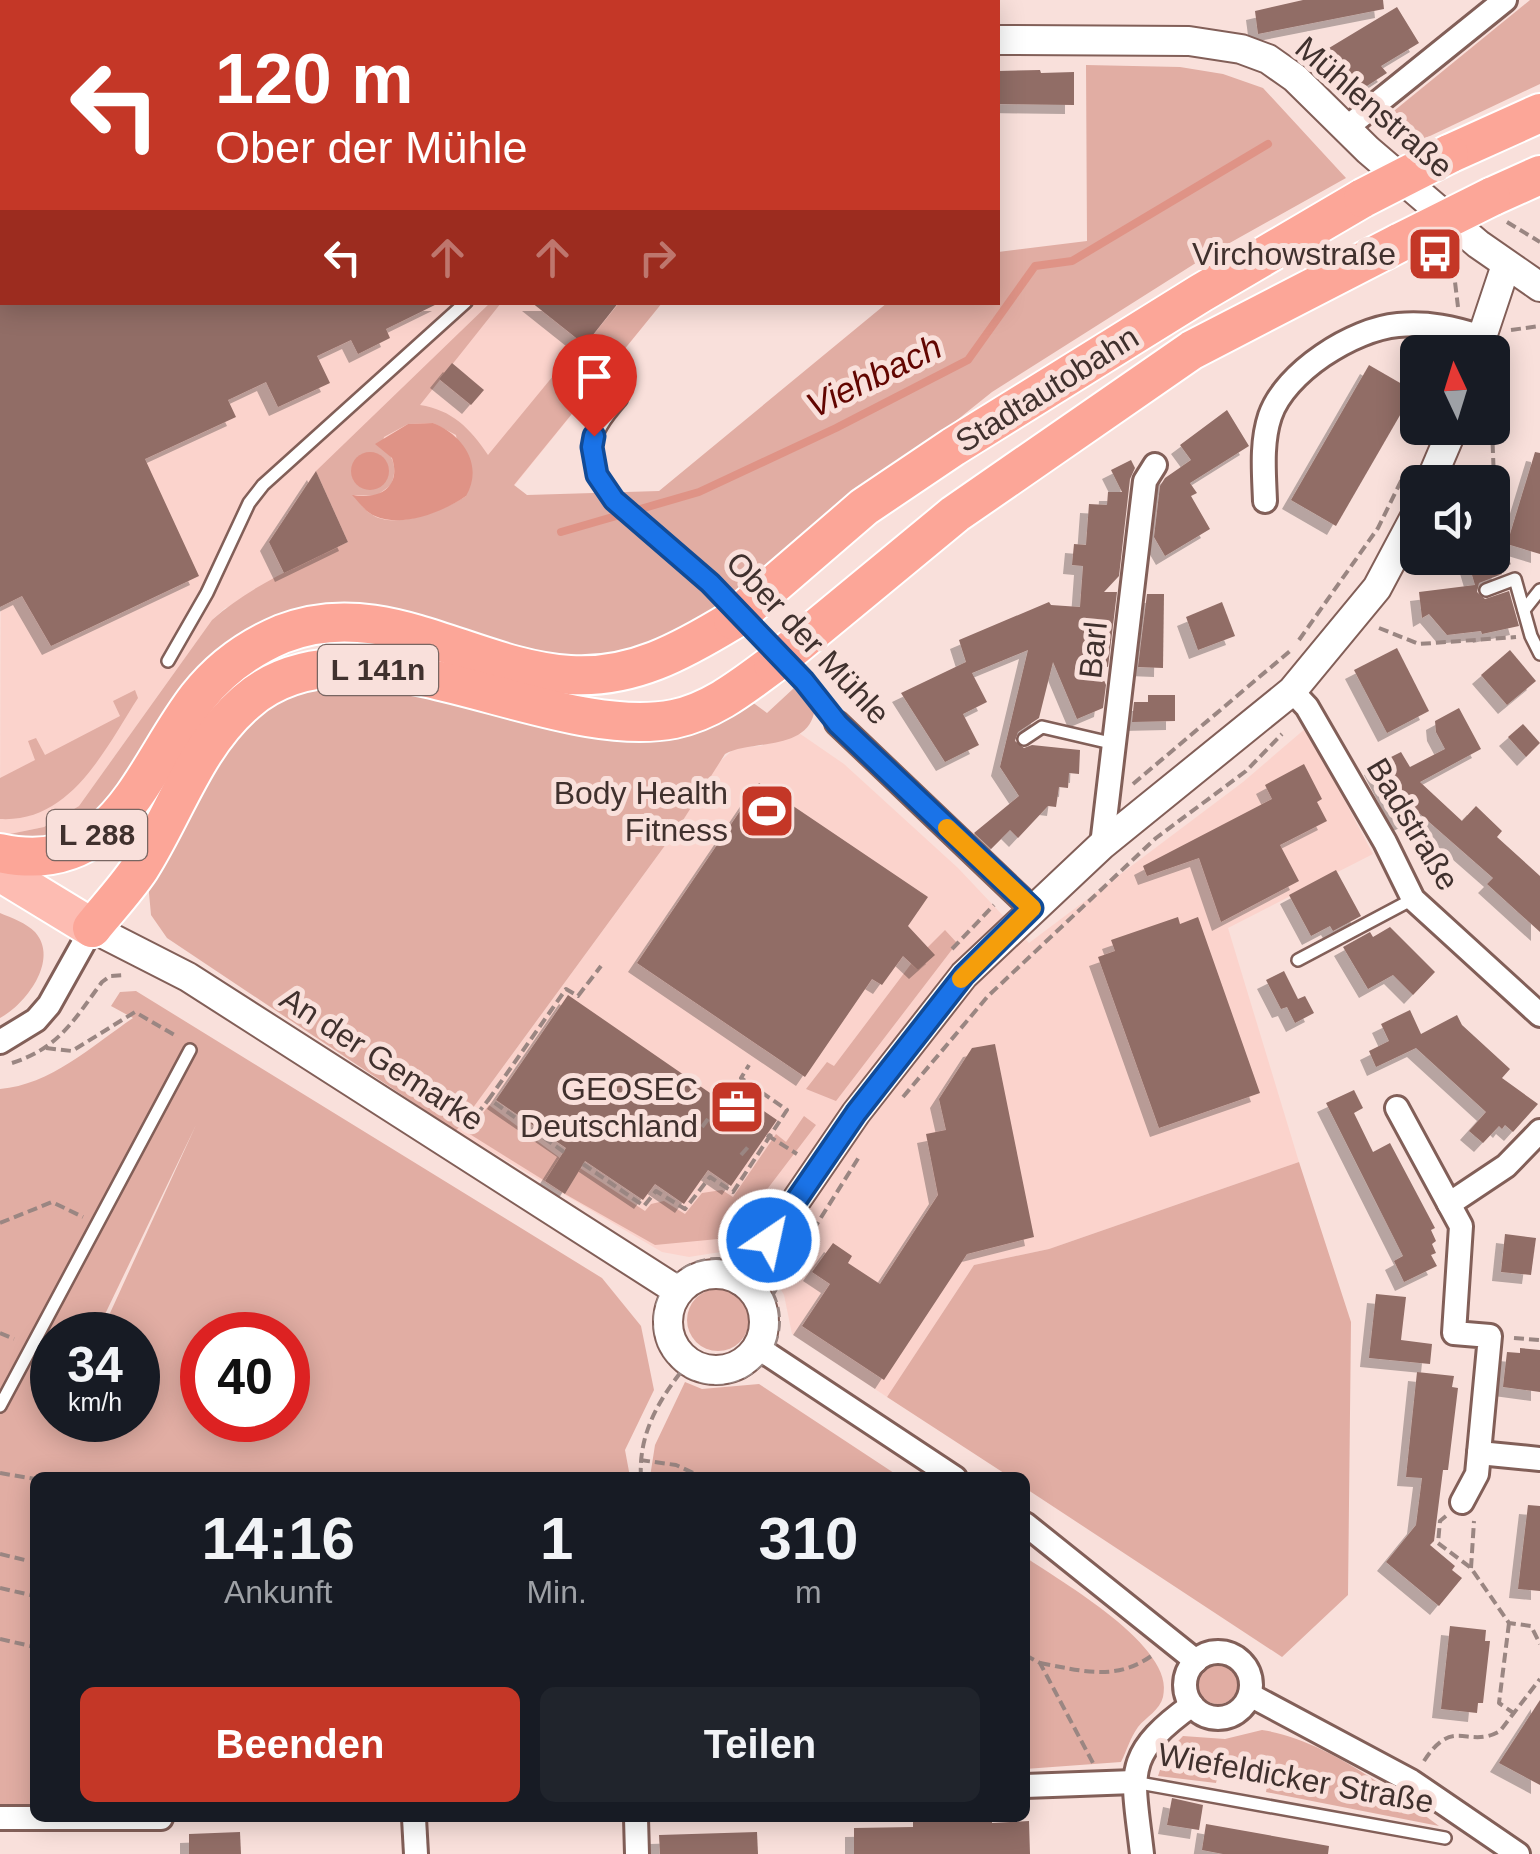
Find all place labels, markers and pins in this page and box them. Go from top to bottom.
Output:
bus stop icon: Virchowstraße [1405,224,1465,284]
place label: Virchowstraße [1192,236,1396,272]
pin [552,334,637,437]
place label: Body Health Fitness [554,775,728,848]
sports icon: Body Health Fitness [737,781,797,841]
place label: GEOSEC Deutschland [520,1071,698,1144]
office icon: GEOSEC Deutschland [707,1077,767,1137]

